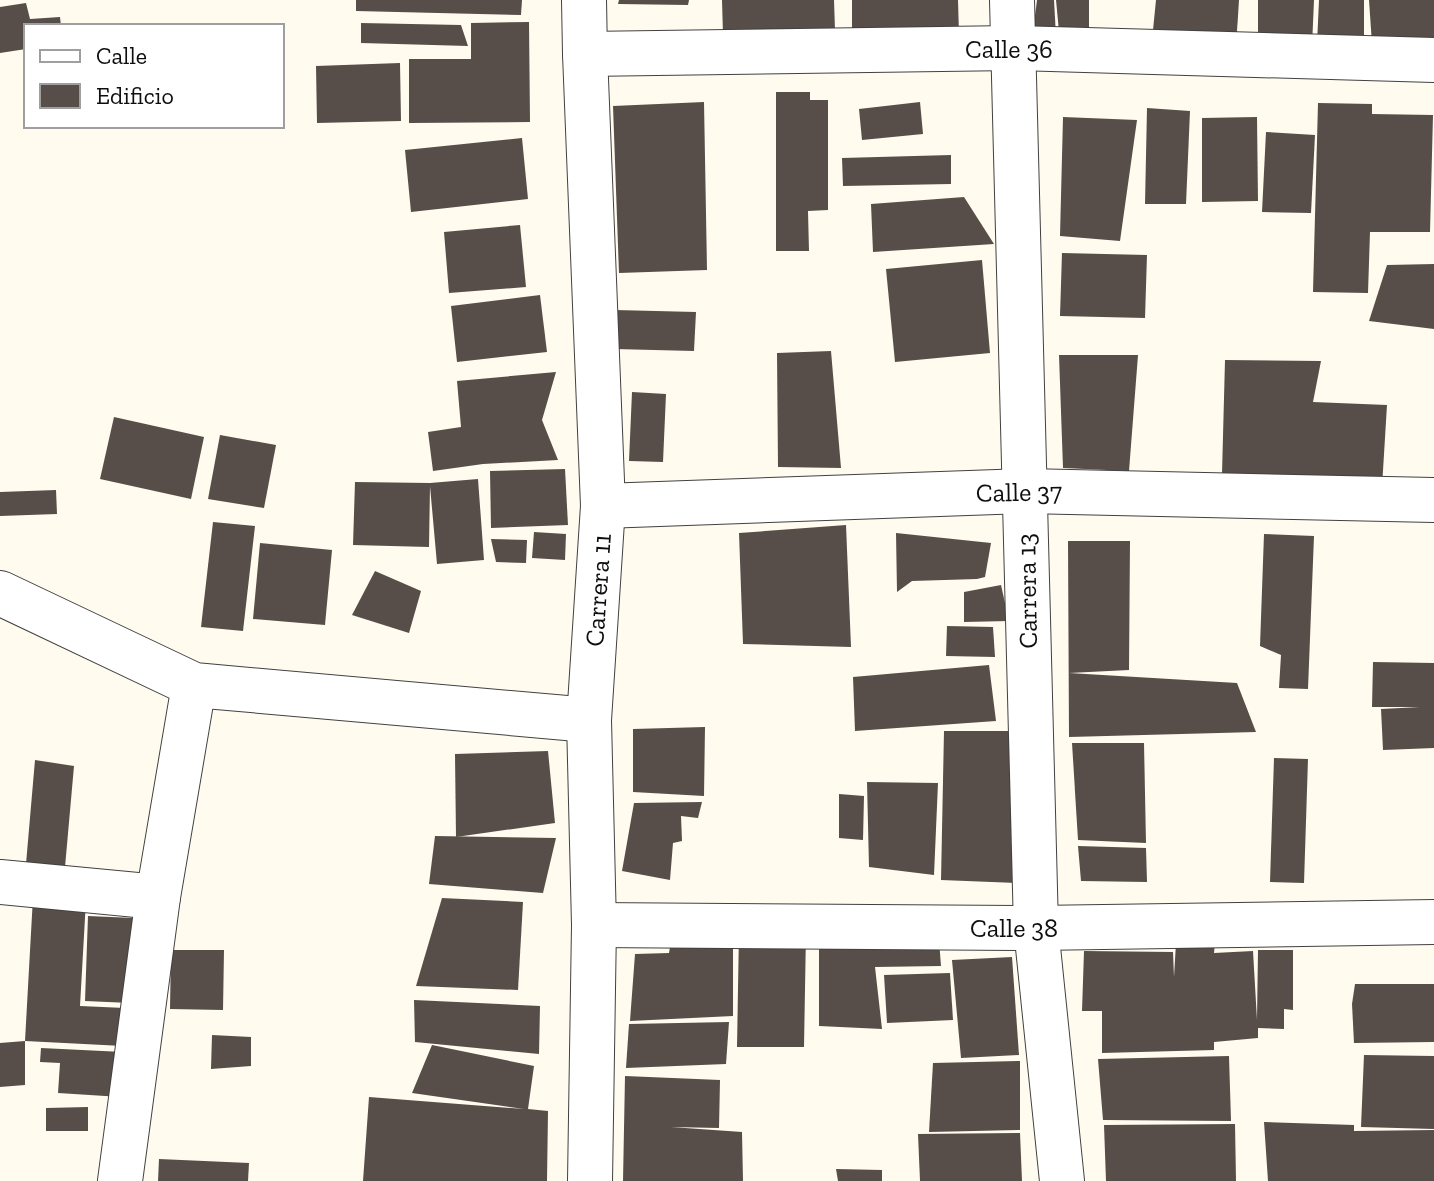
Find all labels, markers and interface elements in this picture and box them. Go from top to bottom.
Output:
legend [24,24,284,128]
street label: Calle 36 [965,33,1053,65]
text: Calle [96,41,147,70]
text: Edificio [96,81,174,110]
street label: Calle 37 [976,475,1062,509]
street label: Carrera 11 [578,533,618,647]
street label: Carrera 13 [1010,533,1044,649]
street label: Calle 38 [970,912,1058,944]

